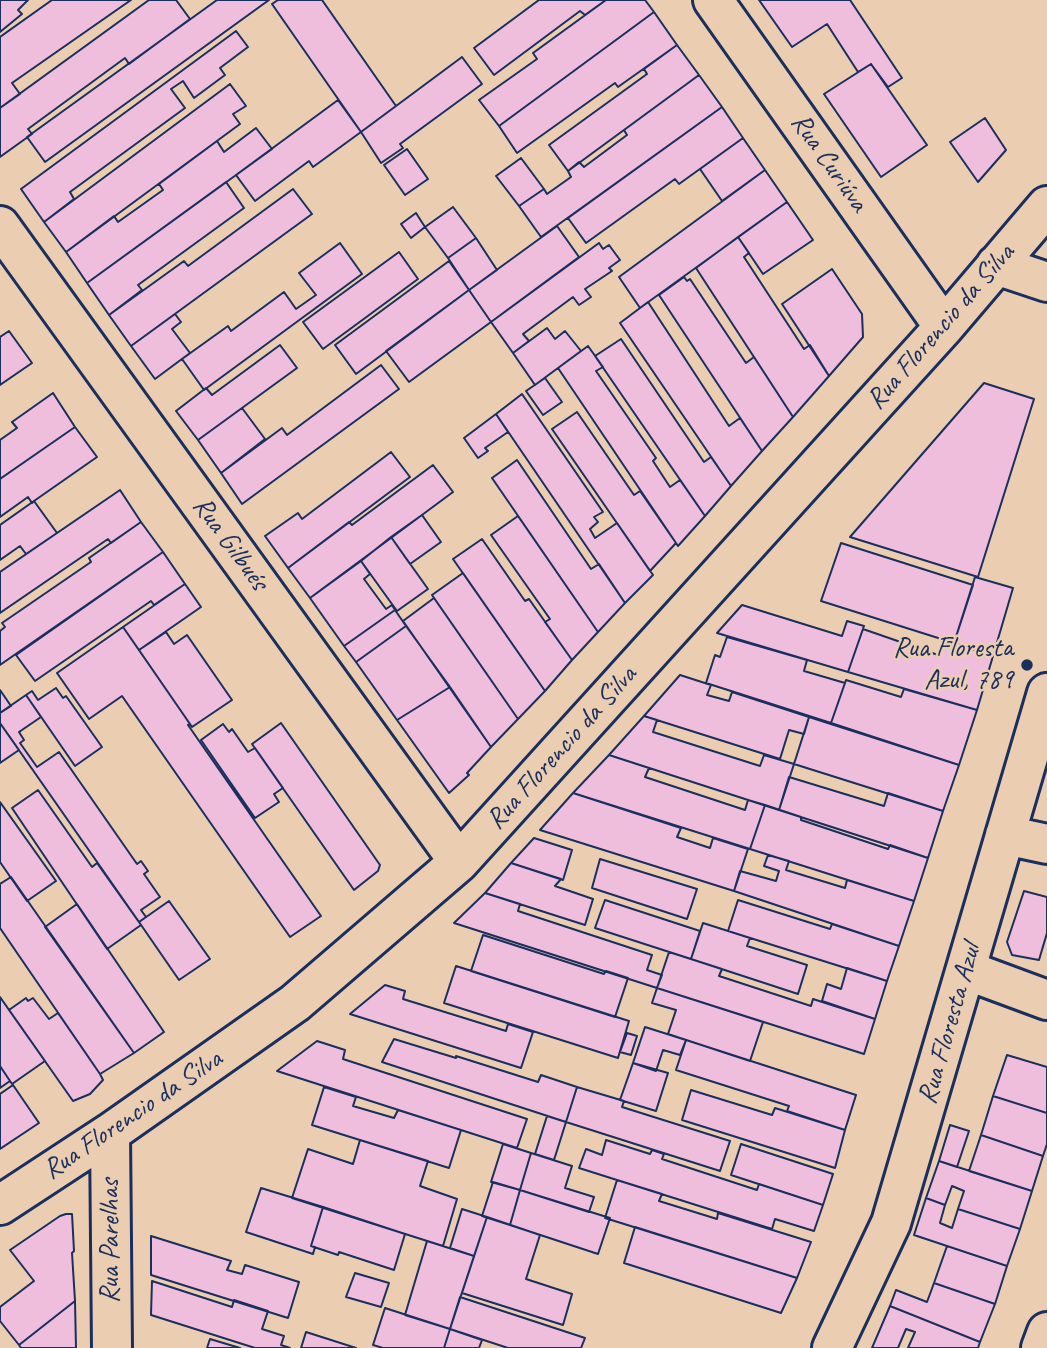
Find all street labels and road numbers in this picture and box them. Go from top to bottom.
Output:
street label: Rua Curiúva [783,107,875,219]
street label: Rua Florencio da Silva [860,237,1022,417]
street label: Rua Gilbués [185,491,275,597]
street label: Rua Florencio da Silva [480,659,644,837]
street label: Rua Floresta Azul [911,940,989,1108]
street label: Rua Florencio da Silva [37,1043,229,1187]
street label: Rua Parelhas [94,1179,128,1303]

